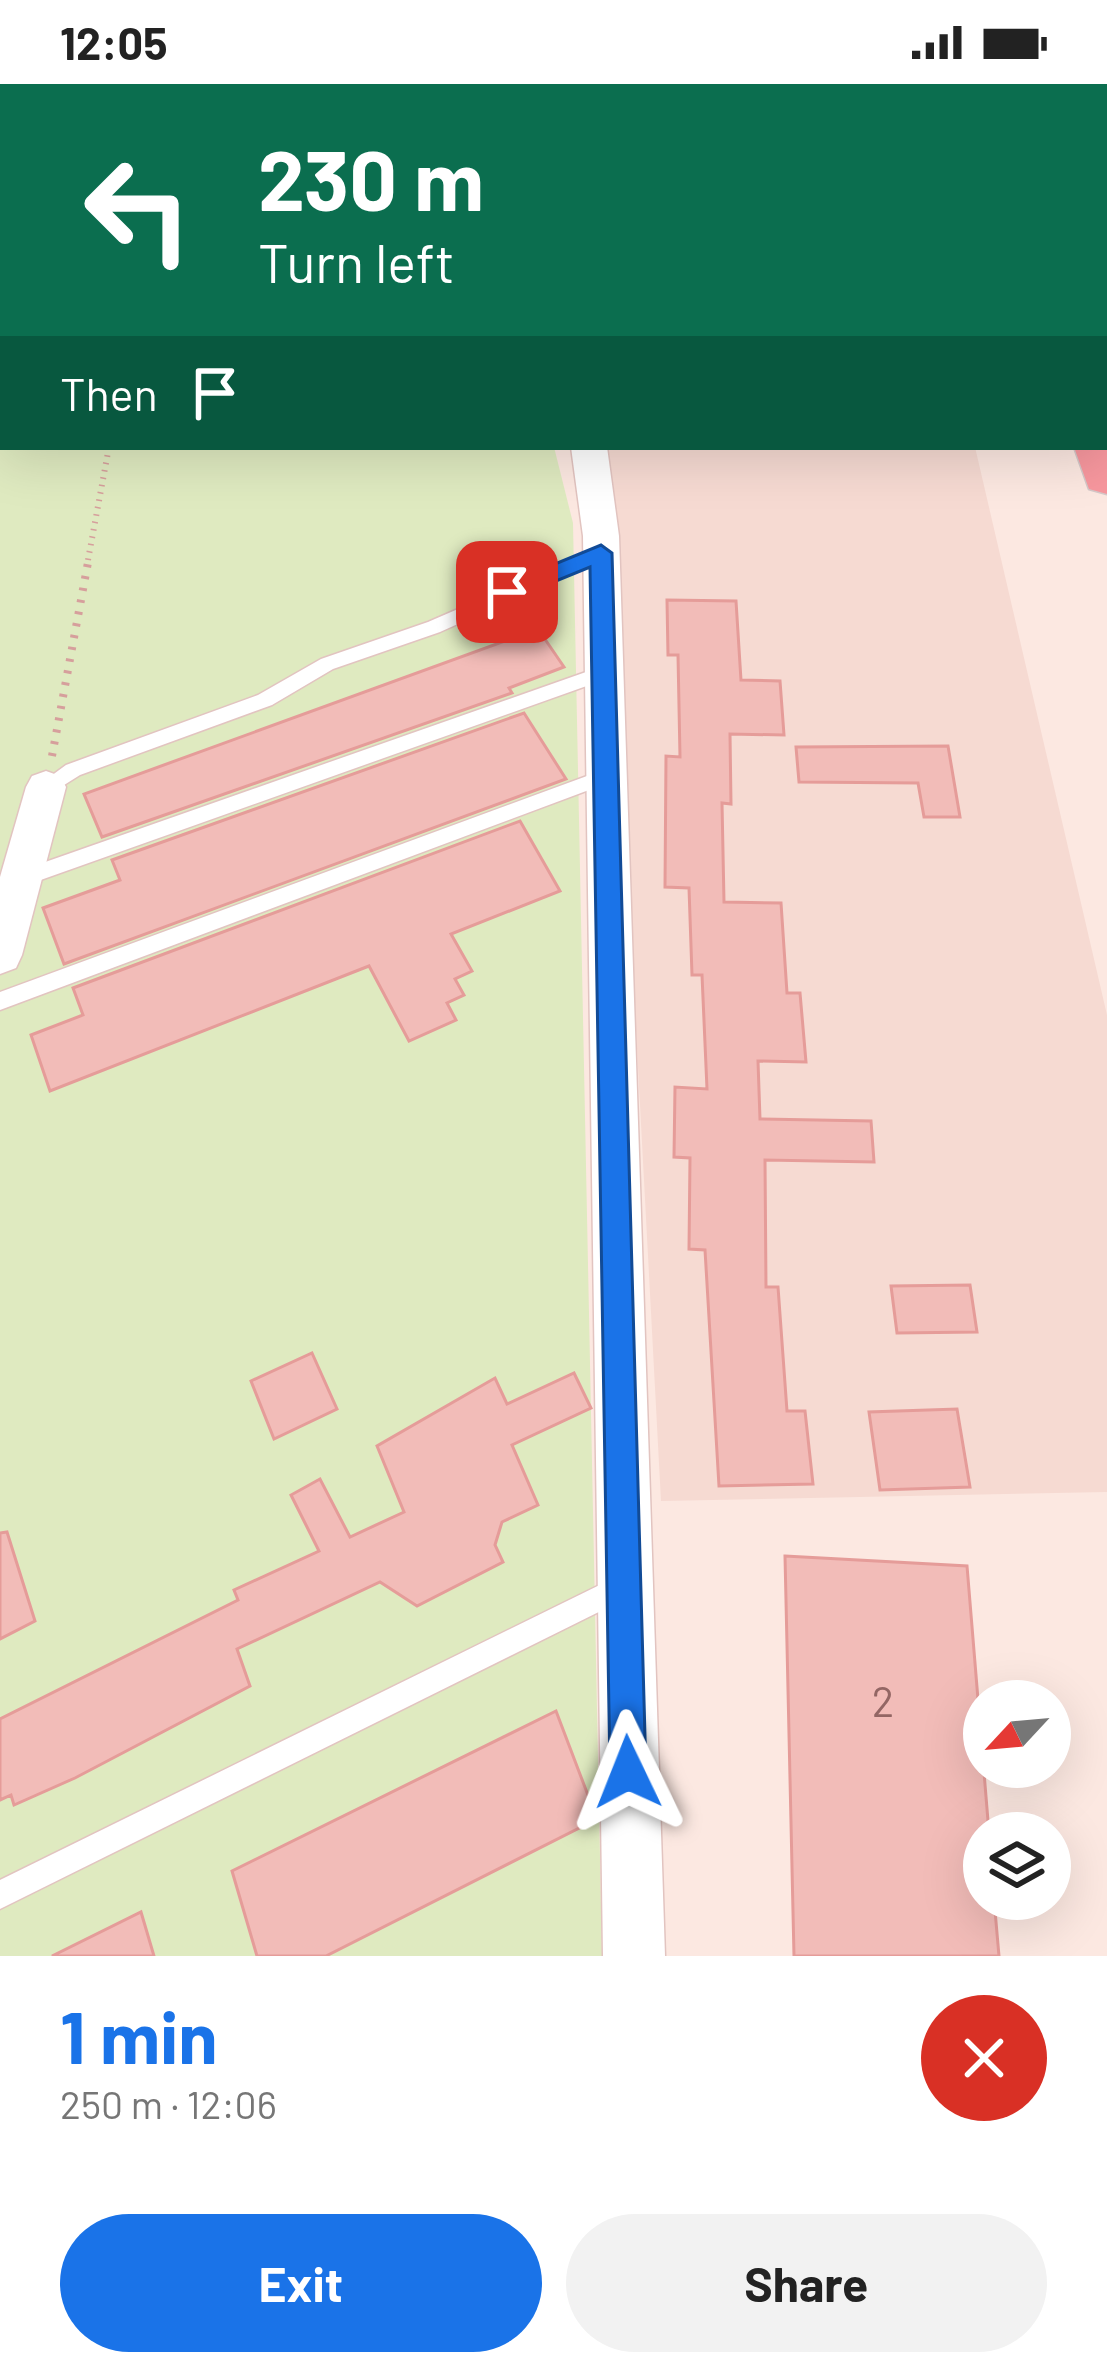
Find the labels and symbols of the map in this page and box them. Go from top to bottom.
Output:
pin [456,541,558,643]
house number: 2 [872,1675,894,1725]
north arrow [963,1680,1071,1788]
position arrow [565,1709,691,1835]

